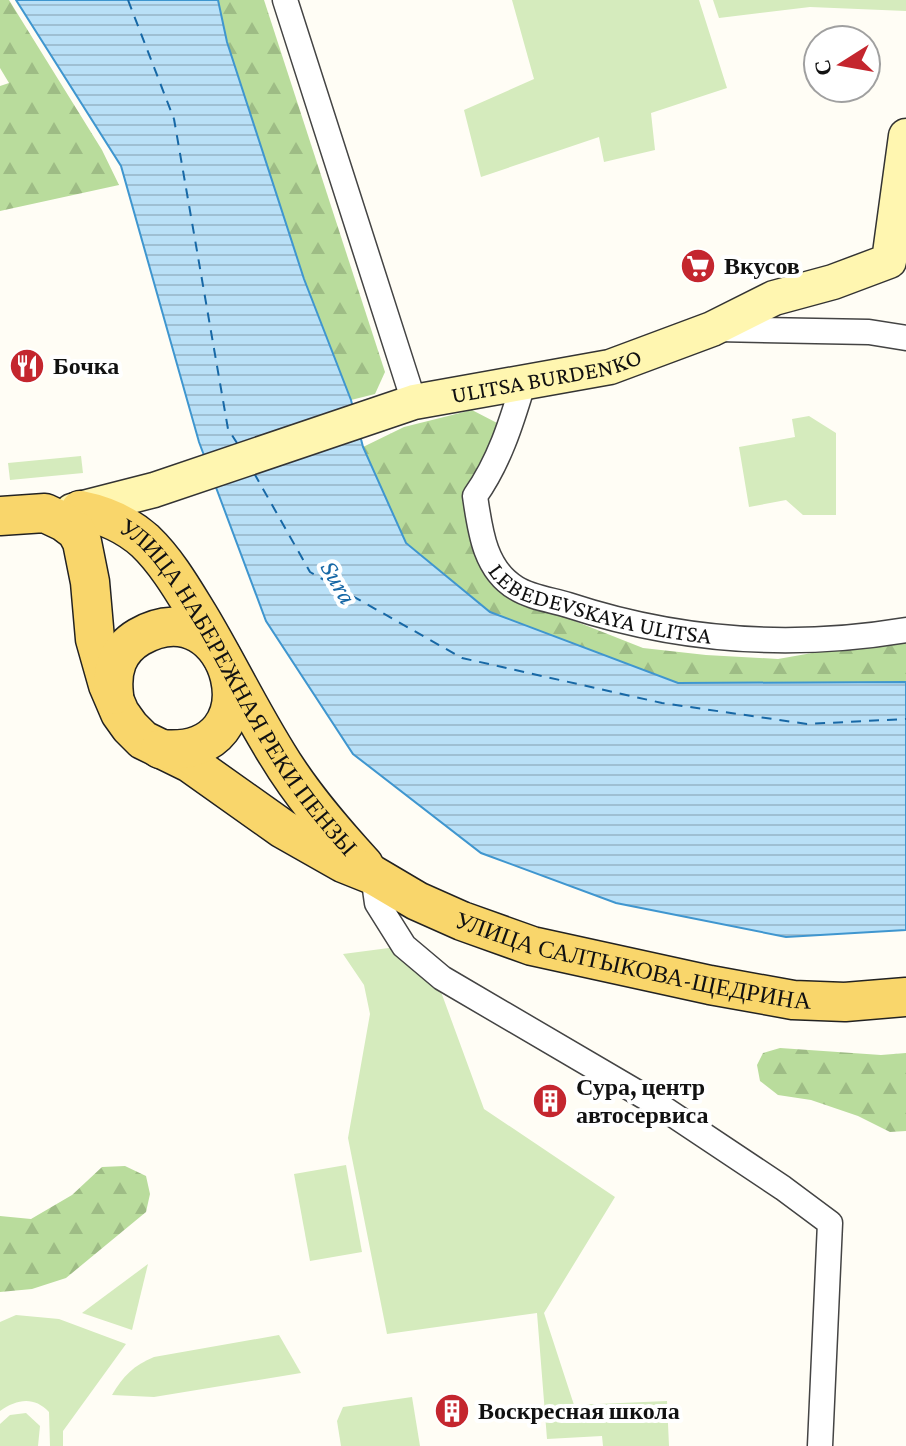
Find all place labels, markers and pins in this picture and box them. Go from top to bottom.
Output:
supermarket icon: Вкусов [679,247,717,285]
place label: Вкусов [724,252,800,279]
restaurant icon: Бочка [8,347,46,385]
place label: Бочка [53,352,119,379]
place label: Сура, центр автосервиса [576,1073,709,1128]
building icon: Сура, центр автосервиса [531,1082,569,1120]
building icon: Воскресная школа [433,1392,471,1430]
place label: Воскресная школа [478,1397,680,1424]

